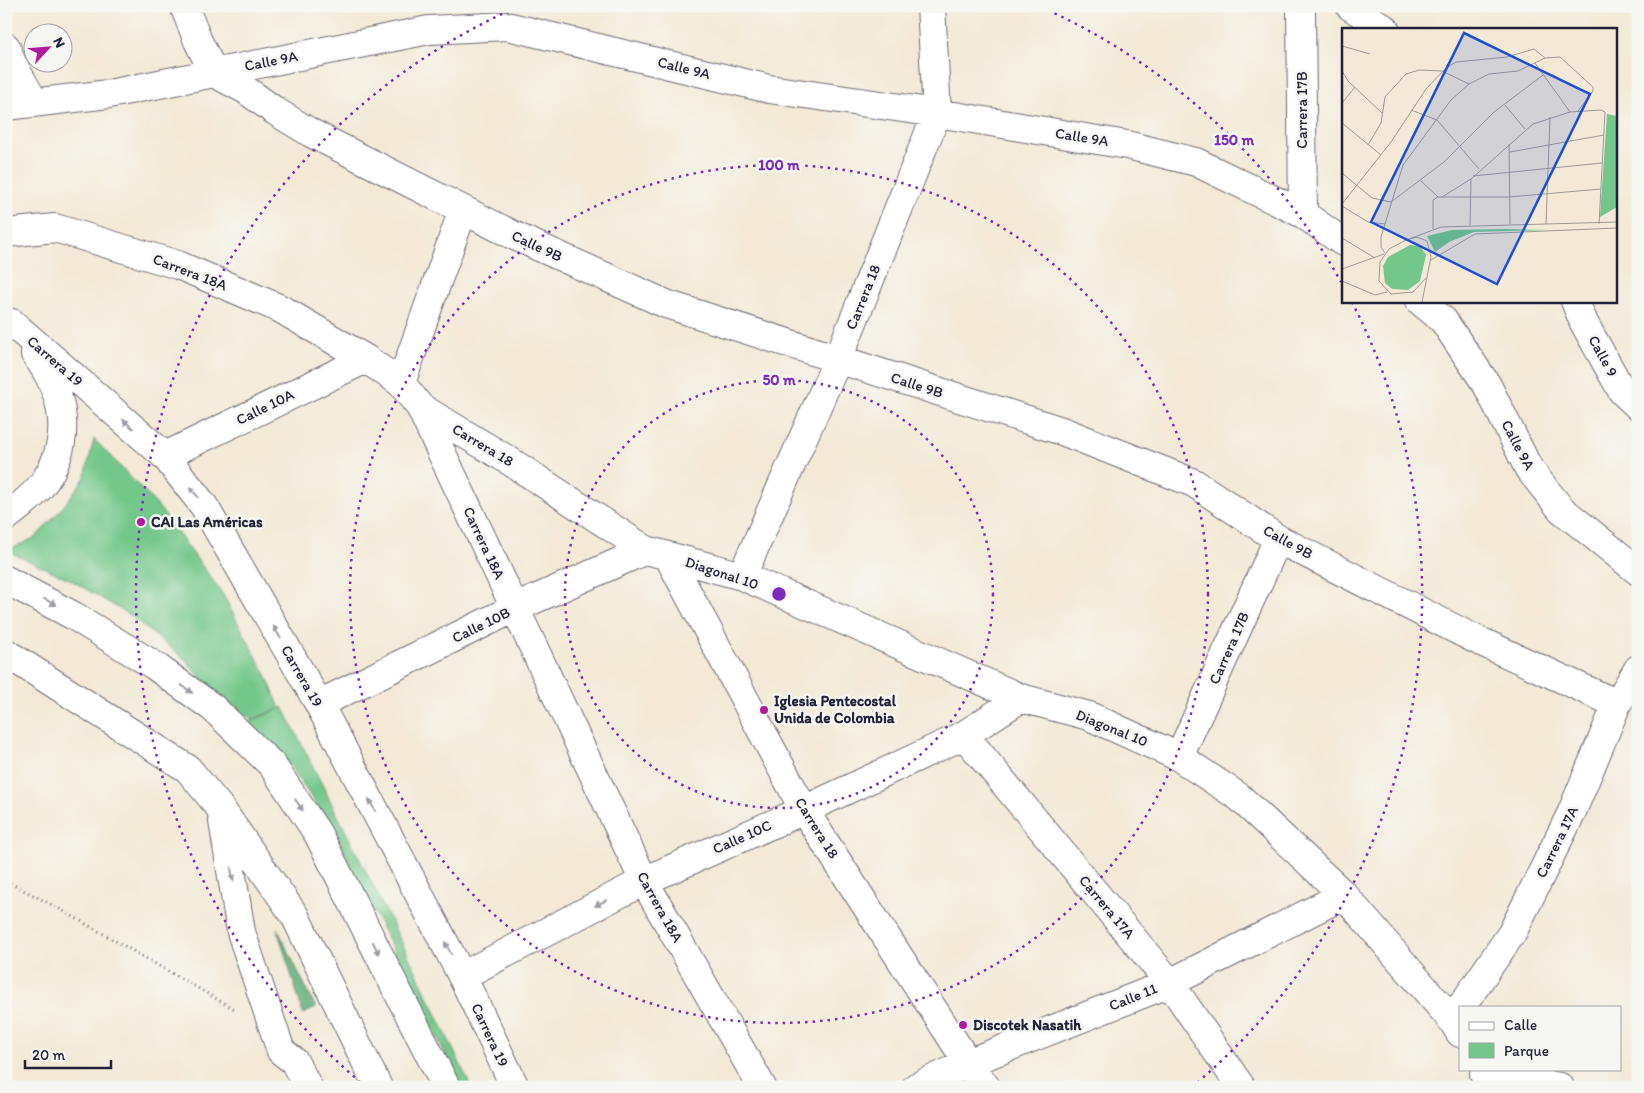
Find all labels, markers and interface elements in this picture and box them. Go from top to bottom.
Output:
north arrow [22,22,72,72]
inset map [1342,28,1616,302]
text: N [50,35,69,50]
street label: Calle 9A [243,47,300,75]
street label: Calle 9A [656,53,713,83]
street label: Carrera 17B [1293,71,1311,149]
street label: Calle 9A [1054,124,1110,150]
text: 150 m [1214,131,1254,149]
text: 100 m [758,156,800,174]
street label: Calle 9B [509,226,566,266]
street label: Carrera 18A [150,250,230,295]
street label: Carrera 18 [842,262,884,332]
street label: Carrera 19 [23,332,87,390]
street label: Calle 9 [1584,332,1622,380]
street label: Calle 9B [889,368,946,402]
text: 50 m [762,371,796,389]
street label: Calle 10A [233,385,297,429]
street label: Calle 9A [1497,417,1539,473]
one-way arrow [122,418,134,430]
street label: Carrera 18 [449,420,517,470]
one-way arrow [188,486,199,499]
street label: Carrera 18A [459,504,509,583]
place label: CAI Las Américas [151,513,263,531]
marker: CAI Las Américas [135,516,147,528]
street label: Calle 9B [1260,521,1316,563]
street label: Diagonal 10 [683,553,761,593]
centre of rings [770,585,788,603]
one-way arrow [43,598,56,607]
street label: Calle 10B [449,603,513,647]
street label: Carrera 17B [1205,609,1253,687]
one-way arrow [273,624,281,639]
street label: Carrera 19 [277,642,327,710]
one-way arrow [180,684,194,694]
place label: Iglesia Pentecostal Unida de Colombia [774,692,897,727]
marker: Iglesia Pentecostal Unida de Colombia [758,704,770,716]
street label: Diagonal 10 [1073,705,1151,751]
street label: Carrera 18 [791,794,843,862]
one-way arrow [368,797,376,812]
one-way arrow [294,798,304,812]
street label: Carrera 17A [1532,803,1582,881]
street label: Calle 10C [710,816,774,858]
one-way arrow [228,866,236,882]
street label: Carrera 18A [633,868,687,946]
street label: Carrera 17A [1075,872,1139,943]
one-way arrow [594,899,608,907]
one-way arrow [372,941,380,955]
one-way arrow [444,941,452,956]
street label: Calle 11 [1106,979,1160,1015]
street label: Carrera 19 [467,1000,513,1070]
legend [1459,1006,1622,1070]
place label: Discotek Nasatih [973,1016,1082,1034]
text: Calle [1504,1016,1537,1034]
marker: Discotek Nasatih [957,1019,969,1031]
scale bar [25,1038,111,1070]
text: Parque [1504,1042,1549,1060]
text: 20 m [32,1046,66,1064]

